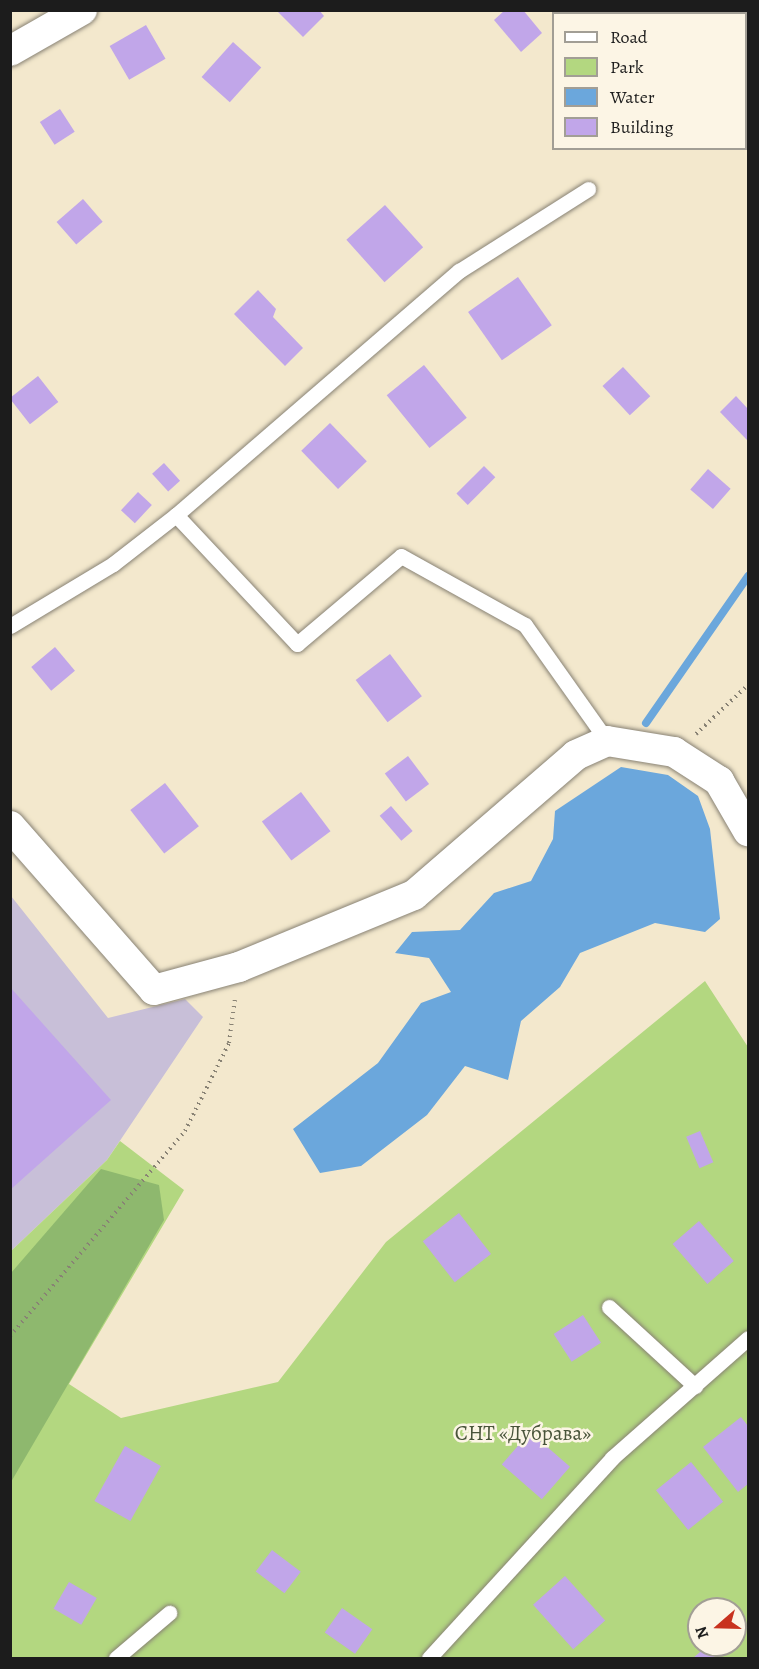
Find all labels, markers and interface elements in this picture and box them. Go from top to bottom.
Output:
legend [552,12,747,150]
text: Road [610,25,647,49]
text: Park [610,55,644,79]
text: Water [610,85,655,109]
text: Building [610,115,674,139]
park label: СНТ «Дубрава» [455,1420,591,1446]
north arrow [687,1597,747,1657]
text: N [690,1623,714,1642]

